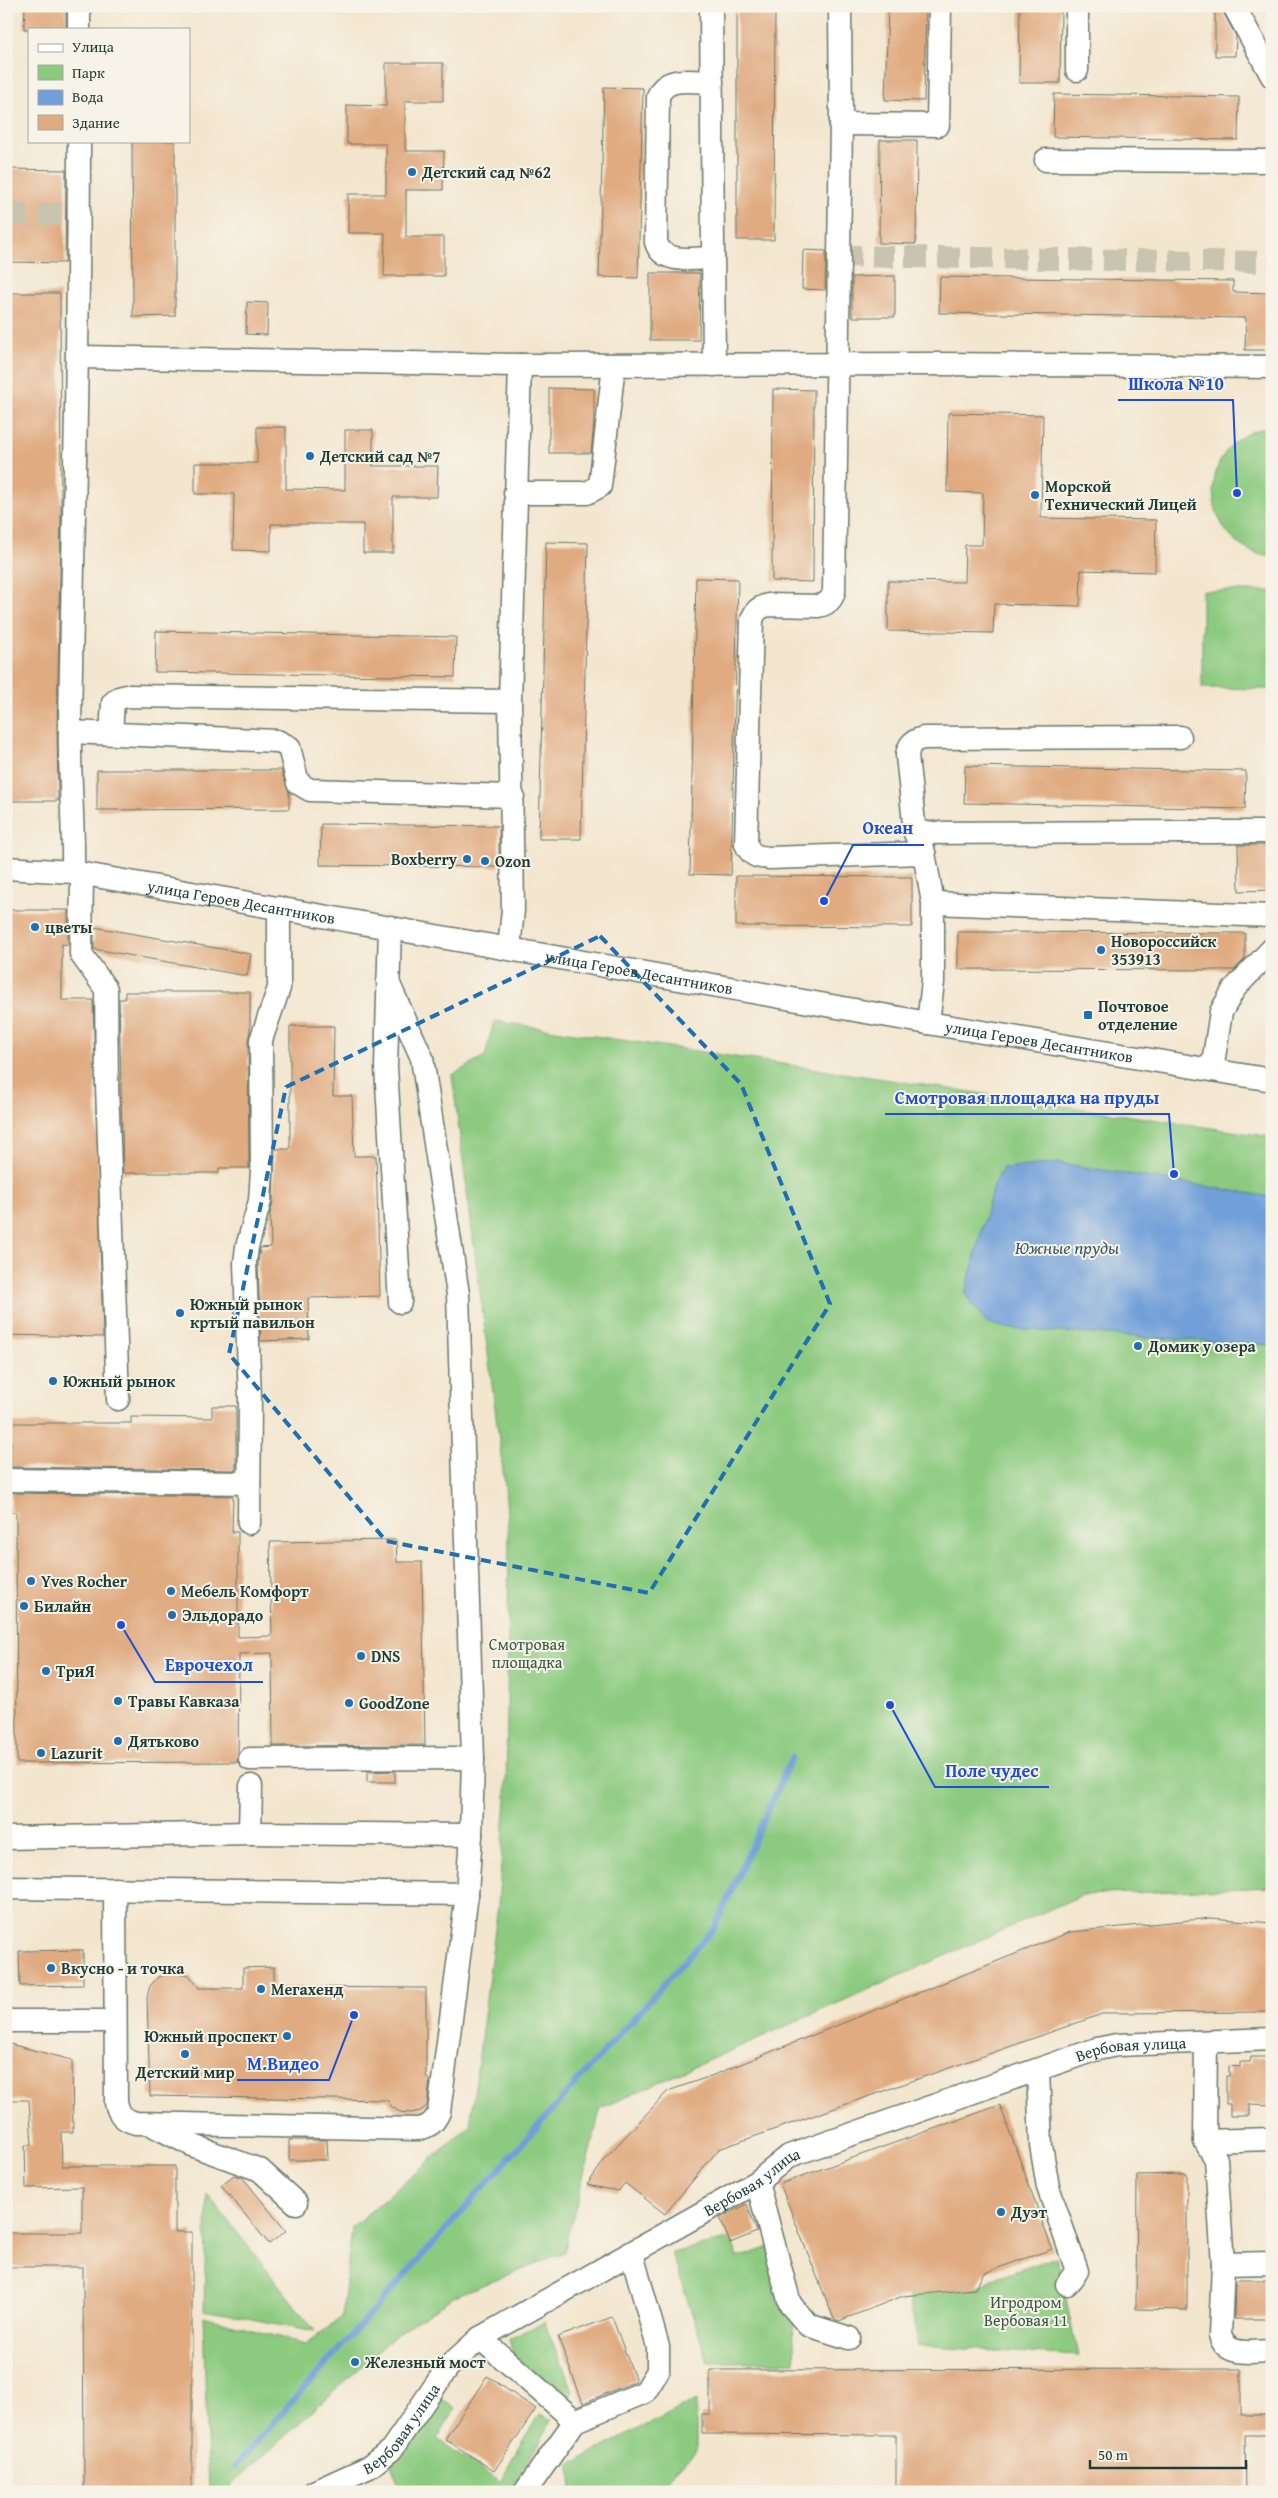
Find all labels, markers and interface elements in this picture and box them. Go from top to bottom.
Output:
legend [28,28,190,142]
text: Улица [72,36,115,57]
text: Парк [72,62,105,83]
text: Вода [72,86,104,107]
text: Здание [72,112,120,133]
place label: Детский сад №62 [421,160,551,184]
marker: Детский сад №62 [406,166,418,178]
callout: Школа №10 [1118,367,1233,400]
text: Школа №10 [1128,370,1224,397]
place label: Детский сад №7 [319,444,441,468]
marker: Детский сад №7 [304,450,316,462]
place label: Морской Технический Лицей [1045,474,1197,516]
marker: Морской Технический Лицей [1029,489,1041,501]
callout: Океан [853,812,924,845]
text: Океан [863,814,913,841]
place label: Boxberry [391,847,458,871]
place label: Ozon [495,849,531,873]
marker: Boxberry [461,853,473,865]
marker: Ozon [479,855,491,867]
street label: улица Героев Десантников [144,873,337,930]
place label: цветы [45,915,93,939]
marker: цветы [29,921,41,933]
place label: Новороссийск 353913 [1111,929,1217,971]
street label: улица Героев Десантников [542,943,735,1000]
marker: Новороссийск 353913 [1095,944,1107,956]
place label: Почтовое отделение [1098,994,1178,1036]
marker: Почтовое отделение [1082,1009,1094,1021]
street label: улица Героев Десантников [942,1014,1135,1069]
callout: Смотровая площадка на пруды [885,1081,1169,1114]
text: Смотровая площадка на пруды [895,1084,1159,1111]
water label: Южные пруды [1015,1234,1119,1261]
place label: Южный рынок кртый павильон [190,1292,315,1334]
marker: Южный рынок кртый павильон [174,1307,186,1319]
place label: Домик у озера [1147,1334,1257,1358]
marker: Домик у озера [1132,1340,1144,1352]
place label: Южный рынок [63,1369,176,1393]
marker: Южный рынок [47,1375,59,1387]
place label: Yves Rocher [41,1569,128,1593]
marker: Yves Rocher [25,1575,37,1587]
place label: Мебель Комфорт [181,1579,309,1603]
marker: Мебель Комфорт [165,1585,177,1597]
place label: Билайн [34,1594,92,1618]
marker: Билайн [18,1600,30,1612]
place label: Эльдорадо [182,1603,264,1627]
marker: Эльдорадо [166,1609,178,1621]
park label: Смотровая площадка [489,1632,565,1674]
place label: DNS [371,1644,401,1668]
callout: Еврочехол [155,1649,263,1682]
marker: DNS [355,1650,367,1662]
text: Еврочехол [165,1651,253,1678]
place label: ТриЯ [56,1659,95,1683]
marker: ТриЯ [40,1665,52,1677]
place label: Травы Кавказа [128,1689,240,1713]
place label: GoodZone [359,1691,430,1715]
marker: Травы Кавказа [112,1695,124,1707]
marker: GoodZone [343,1697,355,1709]
place label: Дятьково [127,1729,200,1753]
marker: Дятьково [112,1735,124,1747]
place label: Lazurit [51,1741,103,1765]
marker: Lazurit [35,1747,47,1759]
callout: Поле чудес [935,1754,1049,1787]
text: Поле чудес [945,1757,1039,1784]
place label: Вкусно - и точка [61,1956,185,1980]
marker: Вкусно - и точка [45,1962,57,1974]
place label: Мегахенд [271,1977,344,2001]
marker: Мегахенд [255,1983,267,1995]
place label: Южный проспект [144,2024,277,2048]
marker: Южный проспект [281,2030,293,2042]
street label: Вербовая улица [1072,2030,1187,2068]
callout: М.Видео [237,2047,329,2080]
marker: Детский мир [179,2048,191,2060]
text: М.Видео [247,2050,319,2077]
place label: Детский мир [135,2060,234,2084]
street label: Вербовая улица [699,2141,803,2222]
place label: Дуэт [1010,2200,1048,2224]
marker: Дуэт [995,2206,1007,2218]
park label: Игродром Вербовая 11 [984,2290,1068,2332]
place label: Железный мост [364,2350,486,2374]
marker: Железный мост [349,2356,361,2368]
street label: Вербовая улица [359,2378,446,2480]
scale bar [1090,2438,1247,2470]
text: 50 m [1098,2444,1129,2465]

